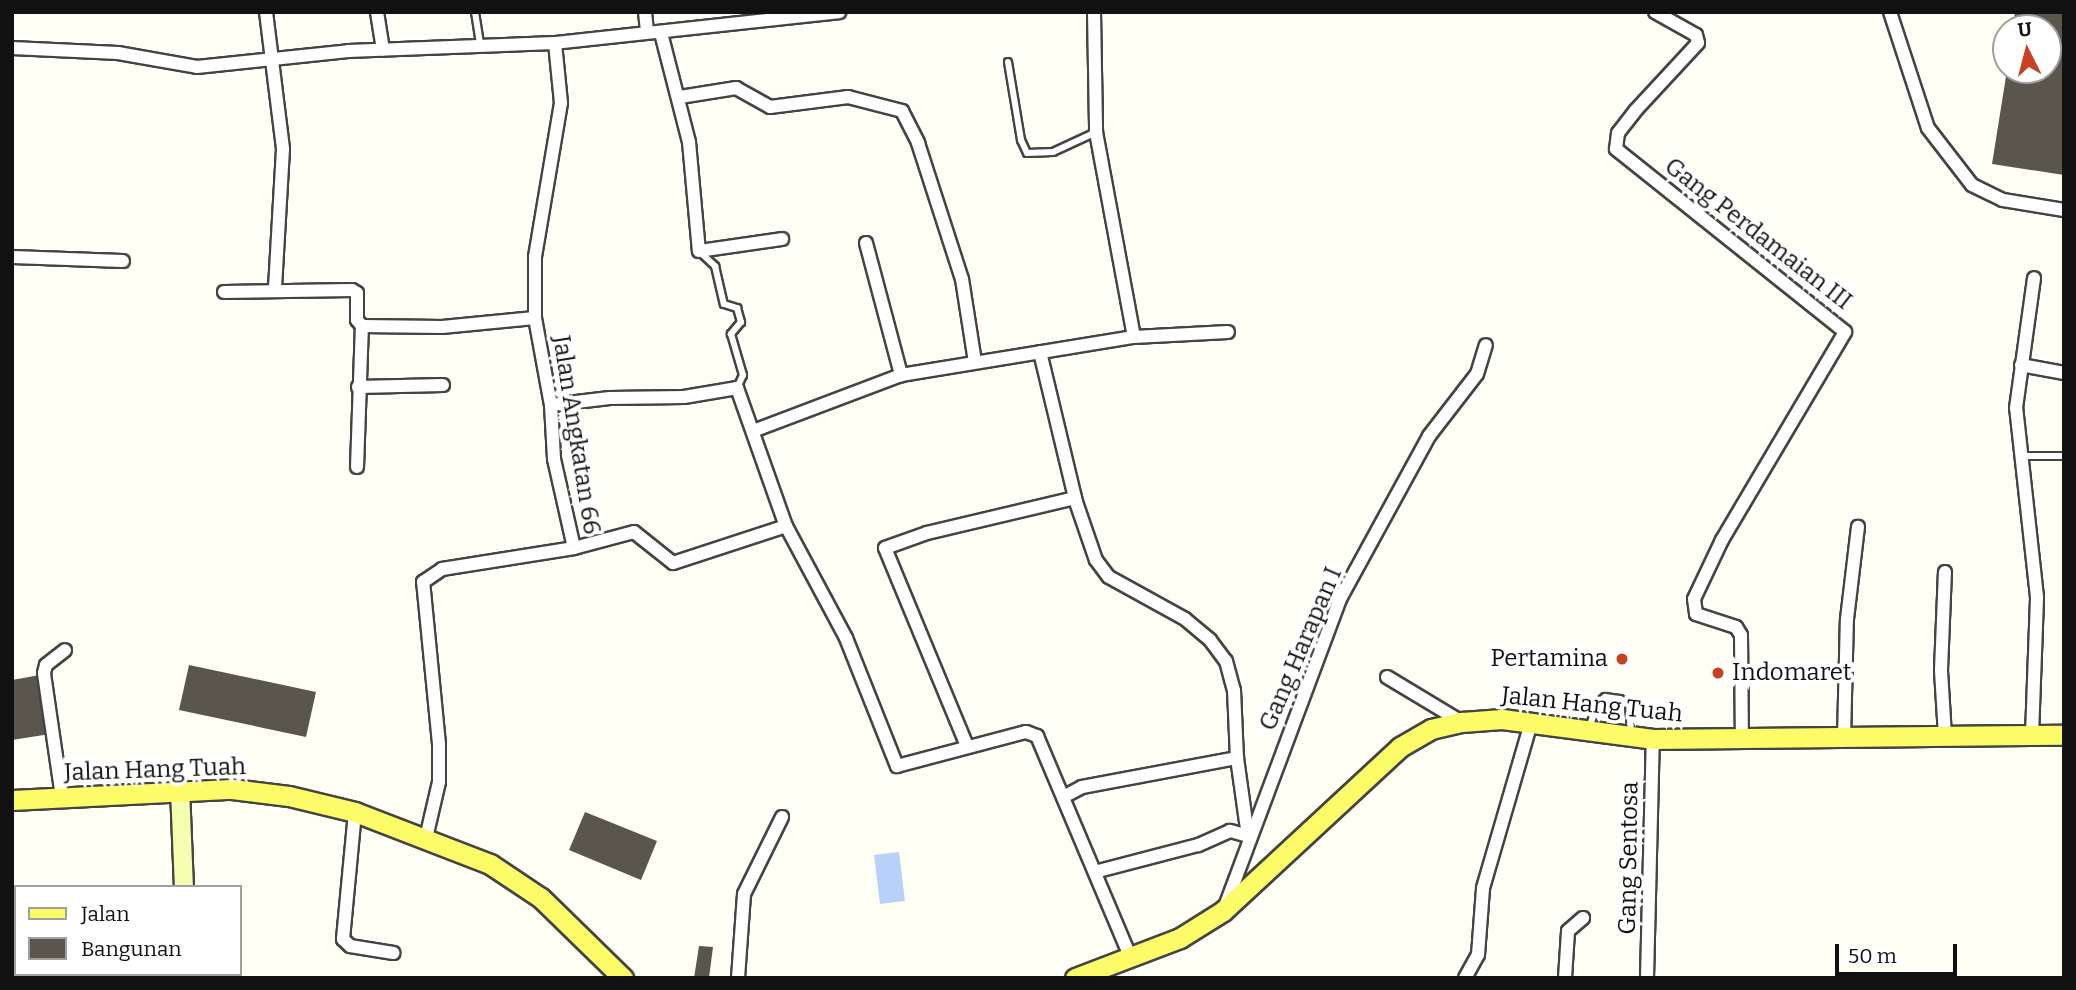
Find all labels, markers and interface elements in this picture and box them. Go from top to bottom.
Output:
north arrow [1992,14,2062,84]
text: U [2017,17,2033,42]
street label: Gang Perdamaian III [1659,152,1857,316]
street label: Jalan Angkatan 66 [546,334,606,536]
street label: Gang Harapan I [1254,563,1348,735]
place label: Pertamina [1490,645,1608,673]
marker: Pertamina [1614,651,1630,667]
place label: Indomaret [1732,659,1852,687]
marker: Indomaret [1710,665,1726,681]
street label: Jalan Hang Tuah [1500,681,1684,729]
street label: Jalan Hang Tuah [64,752,246,788]
street label: Gang Sentosa [1613,781,1645,935]
legend [14,885,242,976]
text: Jalan [81,901,130,927]
scale bar [1838,930,1960,974]
text: Bangunan [81,936,182,962]
text: 50 m [1848,943,1897,969]

